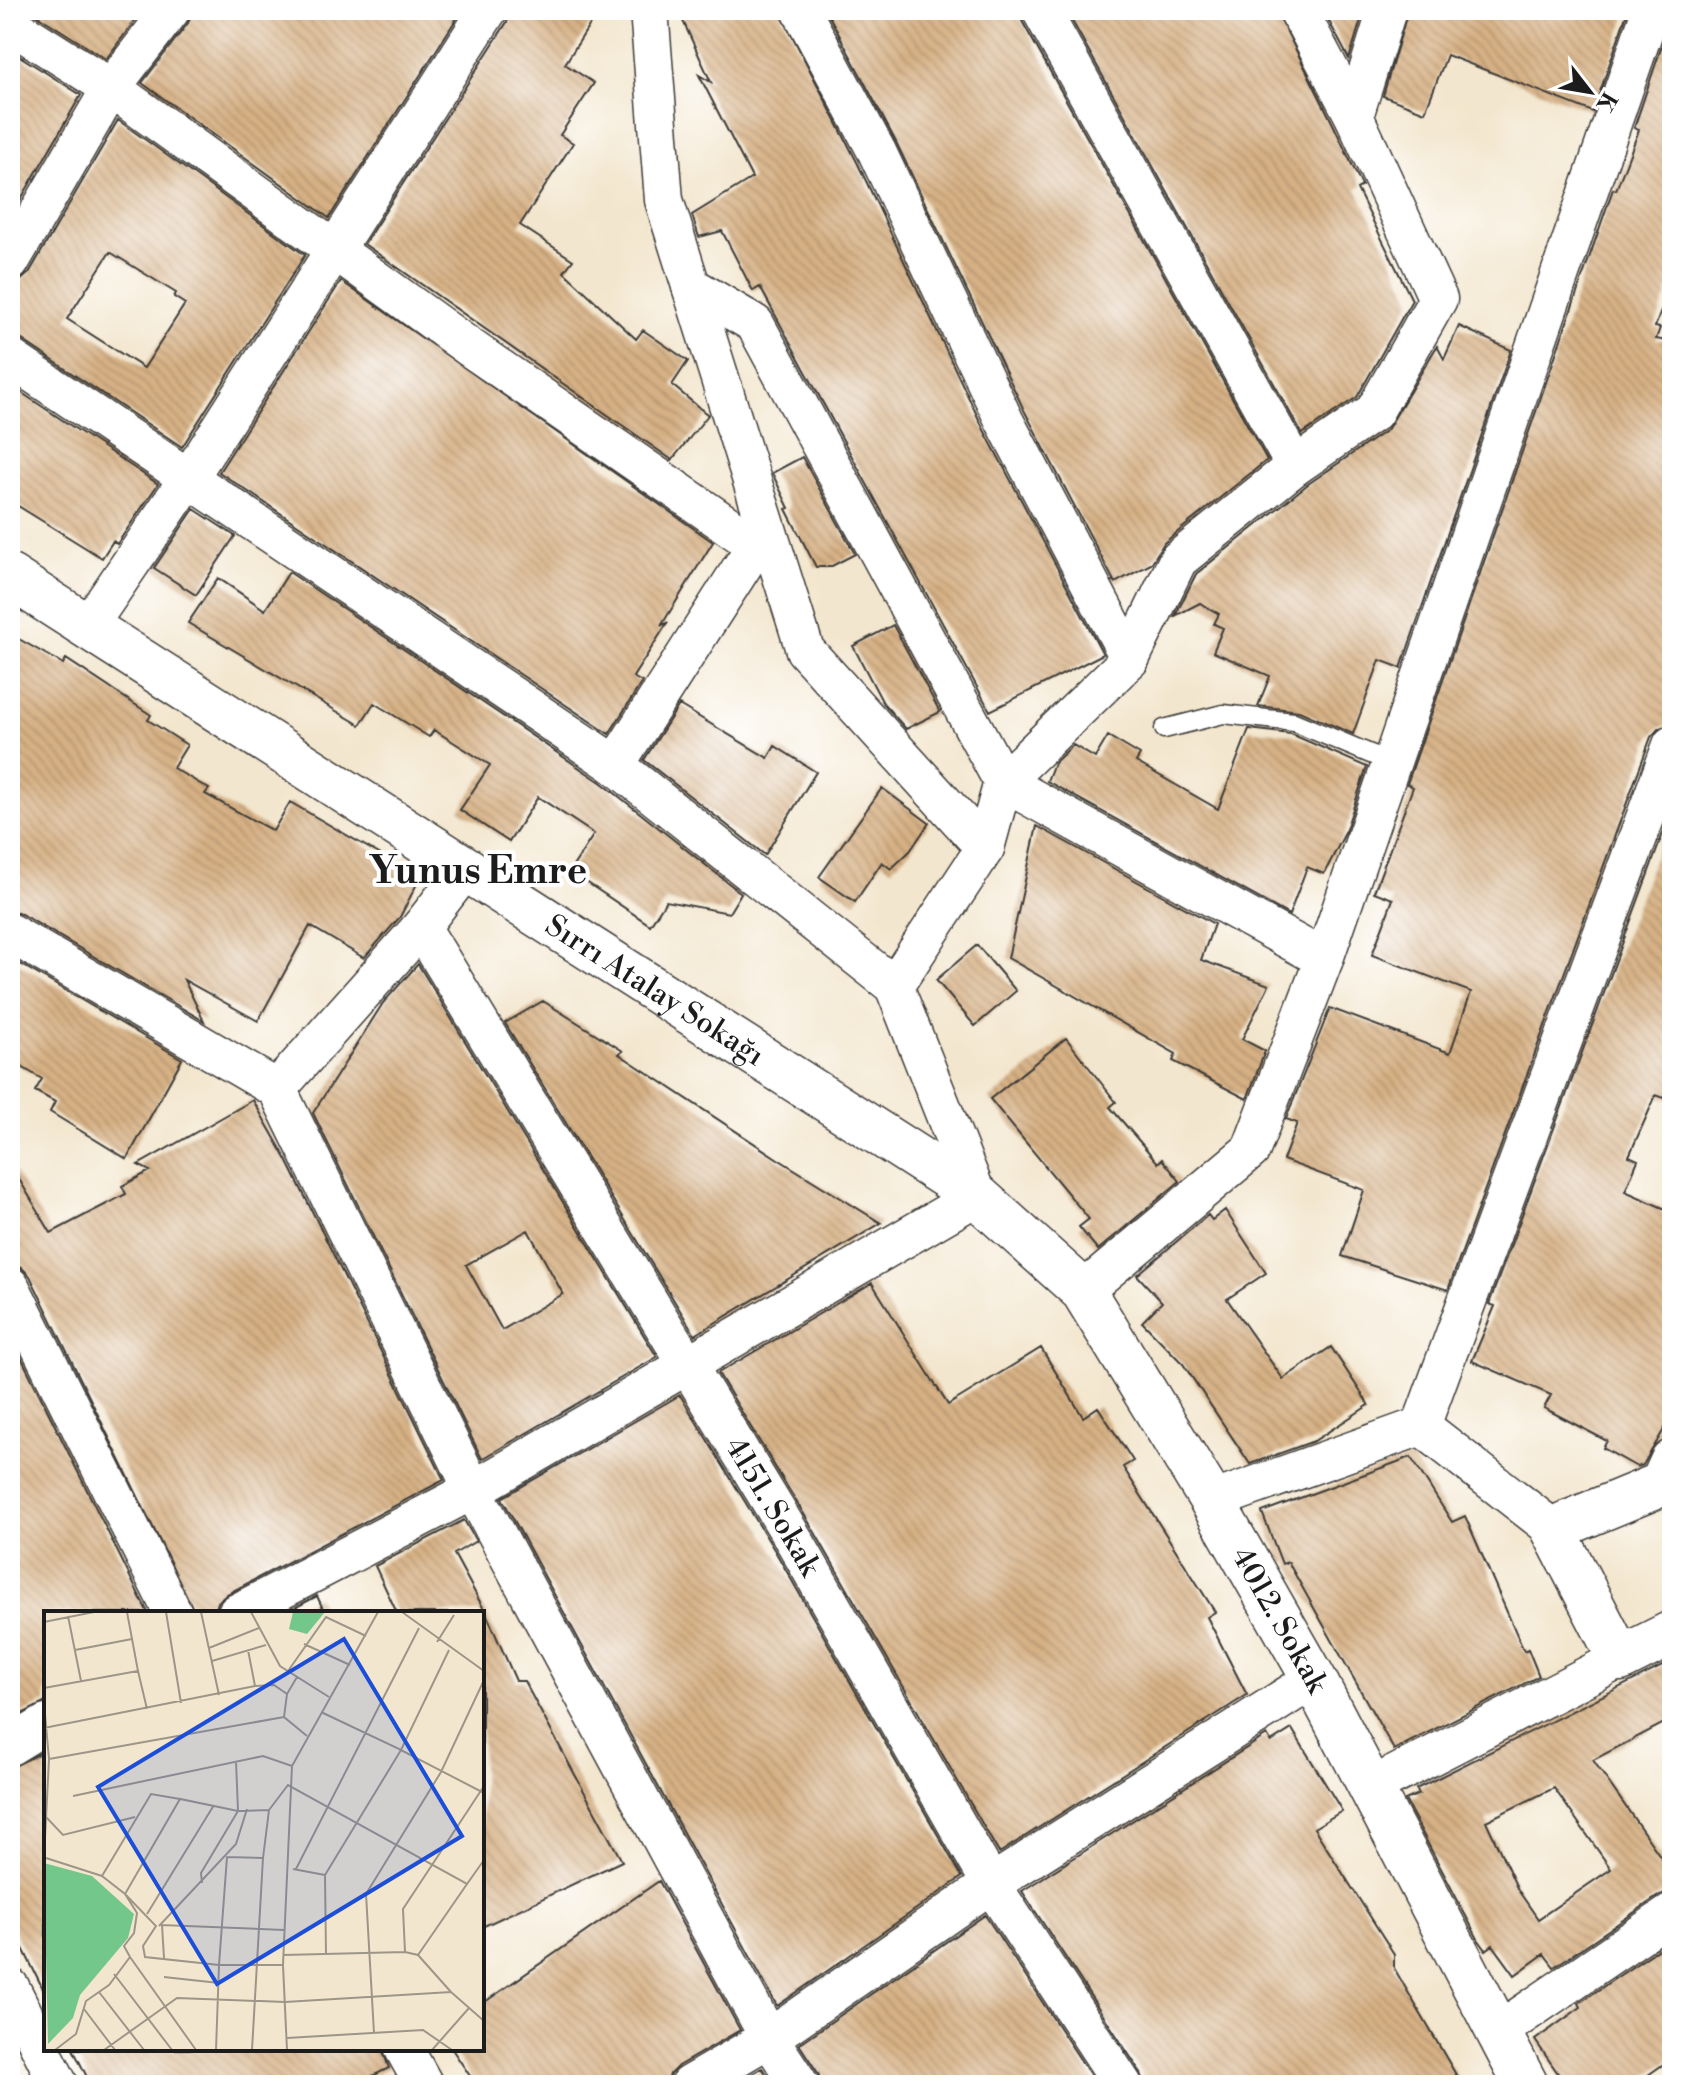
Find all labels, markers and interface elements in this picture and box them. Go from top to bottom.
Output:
north arrow [1550,52,1630,132]
text: K [1589,87,1622,117]
district label: Yunus Emre [369,848,587,895]
street label: Sırrı Atalay Sokağı [538,907,771,1075]
street label: 4151. Sokak [716,1431,829,1584]
street label: 4012. Sokak [1223,1541,1337,1701]
inset map [44,1611,484,2051]

